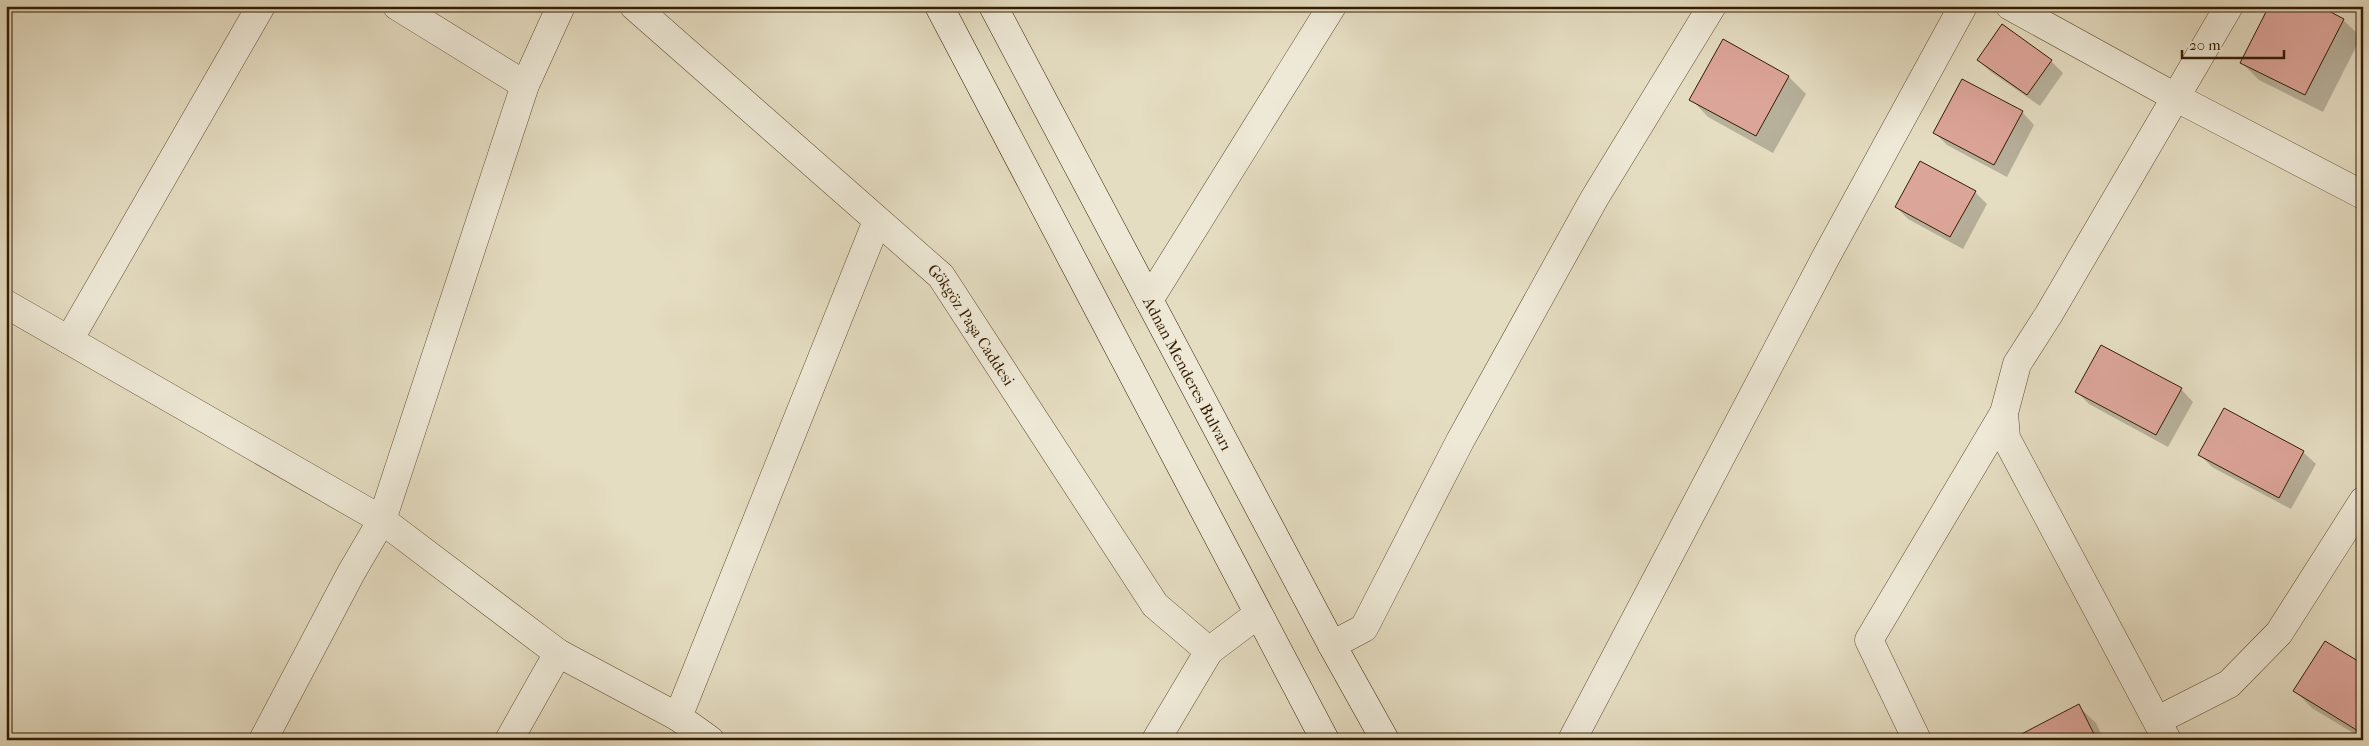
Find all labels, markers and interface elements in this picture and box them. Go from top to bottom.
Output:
scale bar [2182,28,2284,60]
text: 20 m [2189,36,2221,54]
street label: Gökgöz Paşa Caddesi [924,260,1019,389]
street label: Adnan Menderes Bulvarı [1139,293,1236,454]

